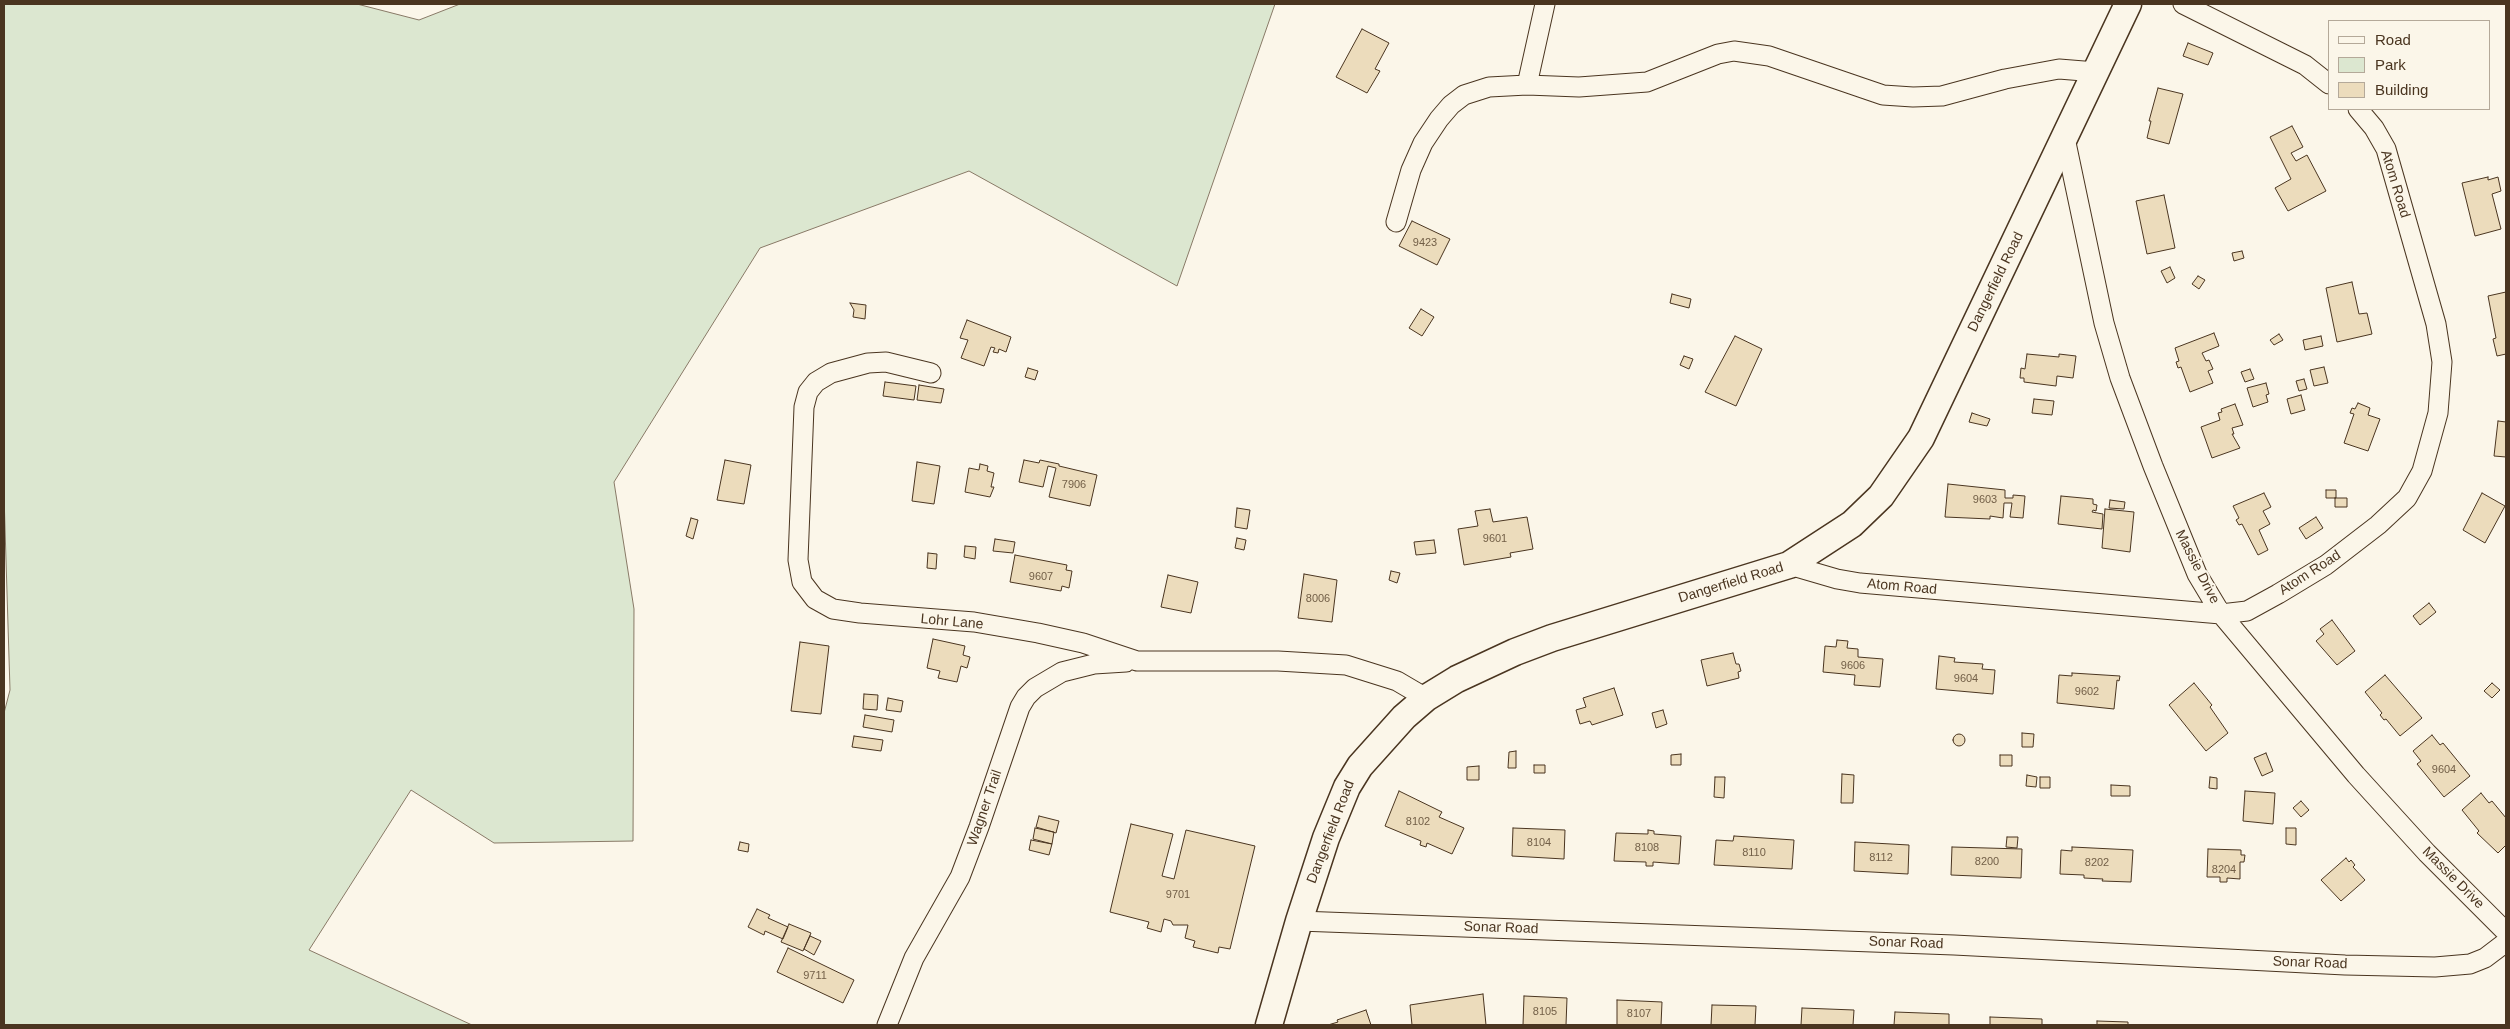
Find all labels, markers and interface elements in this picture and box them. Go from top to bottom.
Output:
legend [2328,20,2490,110]
text: Road [2375,31,2411,48]
text: Park [2375,56,2406,73]
text: Building [2375,81,2428,98]
street label: Atom Road [2377,148,2413,220]
street label: Dangerfield Road [1965,229,2027,335]
house number: 9423 [1413,236,1437,250]
house number: 7906 [1062,478,1086,492]
house number: 9603 [1973,493,1997,507]
street label: Massie Drive [2171,527,2223,607]
house number: 9601 [1483,532,1507,546]
street label: Atom Road [2276,547,2344,599]
street label: Dangerfield Road [1676,559,1786,607]
house number: 9607 [1029,570,1053,584]
street label: Atom Road [1866,576,1938,598]
house number: 8006 [1306,592,1330,606]
street label: Lohr Lane [920,611,984,633]
house number: 9606 [1841,659,1865,673]
house number: 9604 [1954,672,1978,686]
house number: 9602 [2075,685,2099,699]
house number: 9604 [2432,763,2456,777]
street label: Wagner Trail [964,768,1006,848]
street label: Dangerfield Road [1304,778,1358,886]
house number: 8102 [1406,815,1430,829]
house number: 8104 [1527,836,1551,850]
house number: 8108 [1635,841,1659,855]
street label: Massie Drive [2418,843,2488,913]
house number: 8110 [1742,846,1766,860]
house number: 8112 [1869,851,1893,865]
house number: 8200 [1975,855,1999,869]
house number: 8202 [2085,856,2109,870]
house number: 8204 [2212,863,2236,877]
house number: 9701 [1166,888,1190,902]
street label: Sonar Road [1463,918,1539,938]
street label: Sonar Road [1868,933,1944,953]
street label: Sonar Road [2272,953,2348,973]
house number: 9711 [803,969,827,983]
house number: 8105 [1533,1005,1557,1019]
house number: 8107 [1627,1007,1651,1021]

